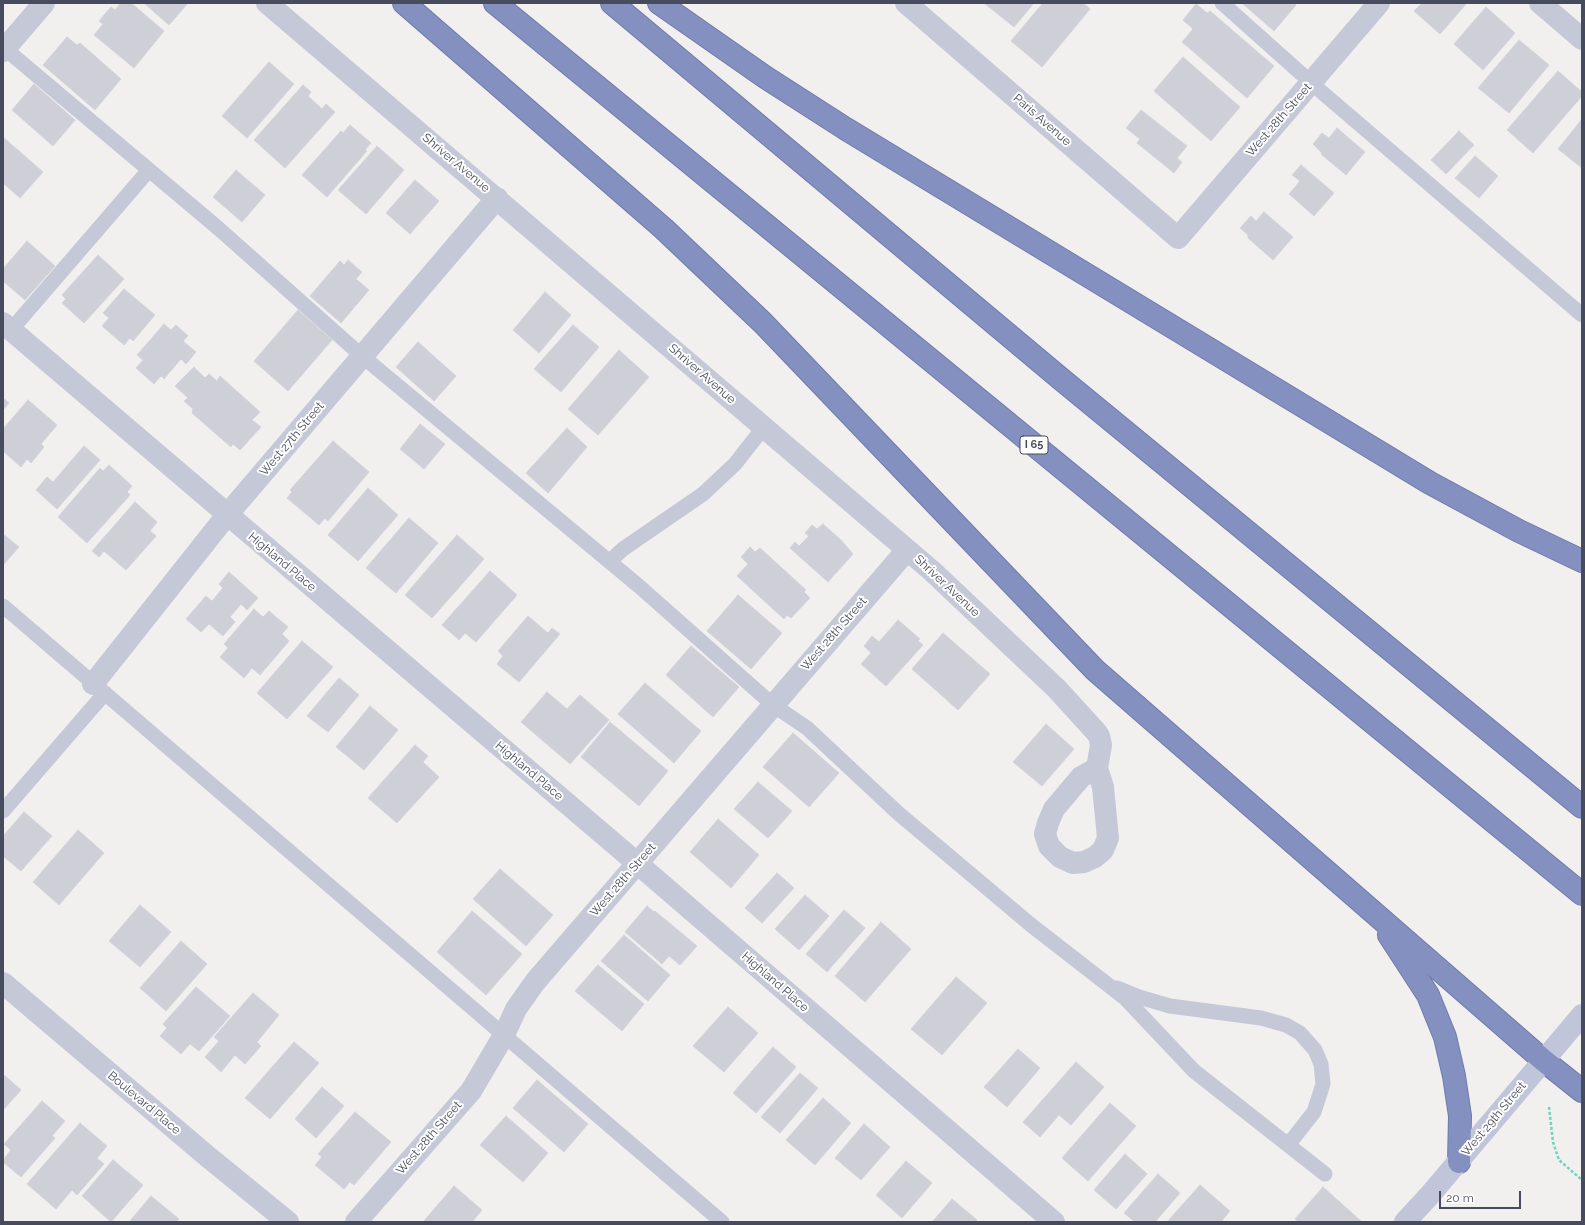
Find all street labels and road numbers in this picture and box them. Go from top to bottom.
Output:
street label: West 28th Street [1243,80,1315,160]
street label: Paris Avenue [1010,91,1074,149]
street label: Shriver Avenue [419,131,493,195]
street label: Shriver Avenue [666,341,738,407]
street label: West 27th Street [257,399,327,479]
road number: I 65 [1020,436,1048,454]
street label: Highland Place [245,529,319,595]
street label: Shriver Avenue [911,552,983,620]
street label: West 28th Street [798,594,870,674]
street label: Highland Place [492,738,566,804]
street label: West 28th Street [587,840,659,920]
street label: Highland Place [739,949,811,1015]
street label: Boulevard Place [105,1068,183,1138]
street label: West 29th Street [1459,1079,1529,1159]
street label: West 28th Street [393,1098,465,1178]

